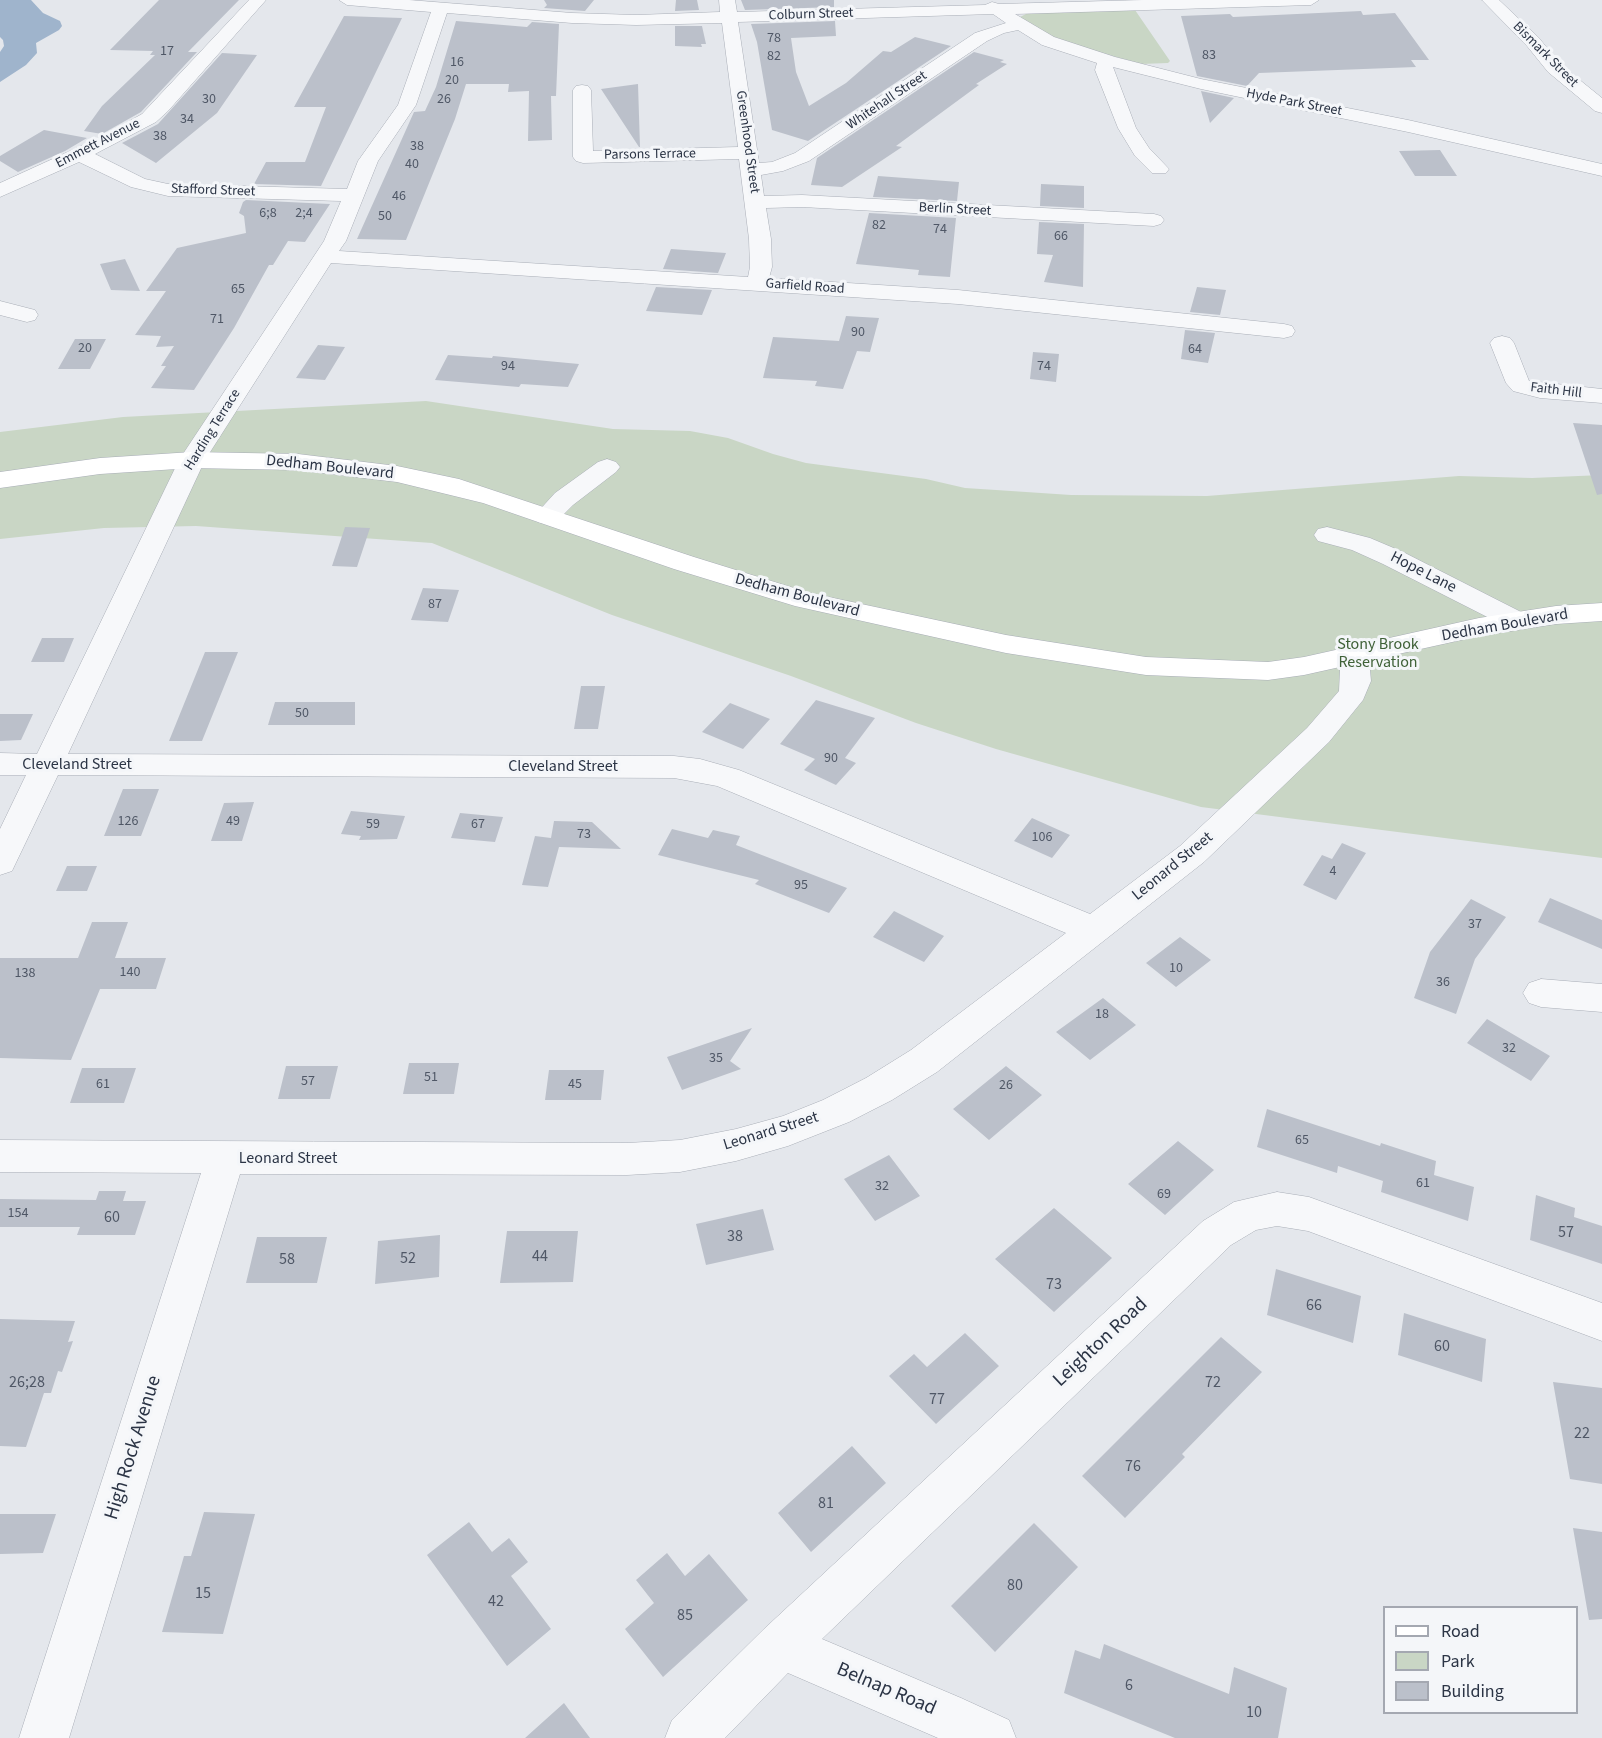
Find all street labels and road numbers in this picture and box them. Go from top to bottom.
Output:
street label: Colburn Street [768,5,854,25]
street label: Bismark Street [1509,19,1581,91]
street label: Whitehall Street [844,68,930,134]
street label: Hyde Park Street [1245,85,1343,121]
street label: Greenhood Street [731,90,763,194]
street label: Emmett Avenue [53,116,143,172]
street label: Parsons Terrace [604,146,696,164]
street label: Stafford Street [170,181,256,201]
street label: Berlin Street [918,200,992,220]
street label: Garfield Road [765,276,845,298]
street label: Faith Hill [1529,380,1583,402]
street label: Harding Terrace [181,386,245,474]
street label: Dedham Boulevard [265,452,395,484]
street label: Hope Lane [1387,548,1459,598]
street label: Dedham Boulevard [733,570,861,622]
street label: Dedham Boulevard [1440,605,1570,647]
street label: Cleveland Street [22,755,132,775]
street label: Cleveland Street [508,757,618,777]
street label: Leonard Street [1129,829,1217,905]
street label: Leonard Street [721,1108,821,1156]
street label: Leonard Street [239,1149,337,1169]
street label: Leighton Road [1049,1293,1153,1393]
street label: High Rock Avenue [101,1373,167,1523]
street label: Belnap Road [833,1658,939,1722]

